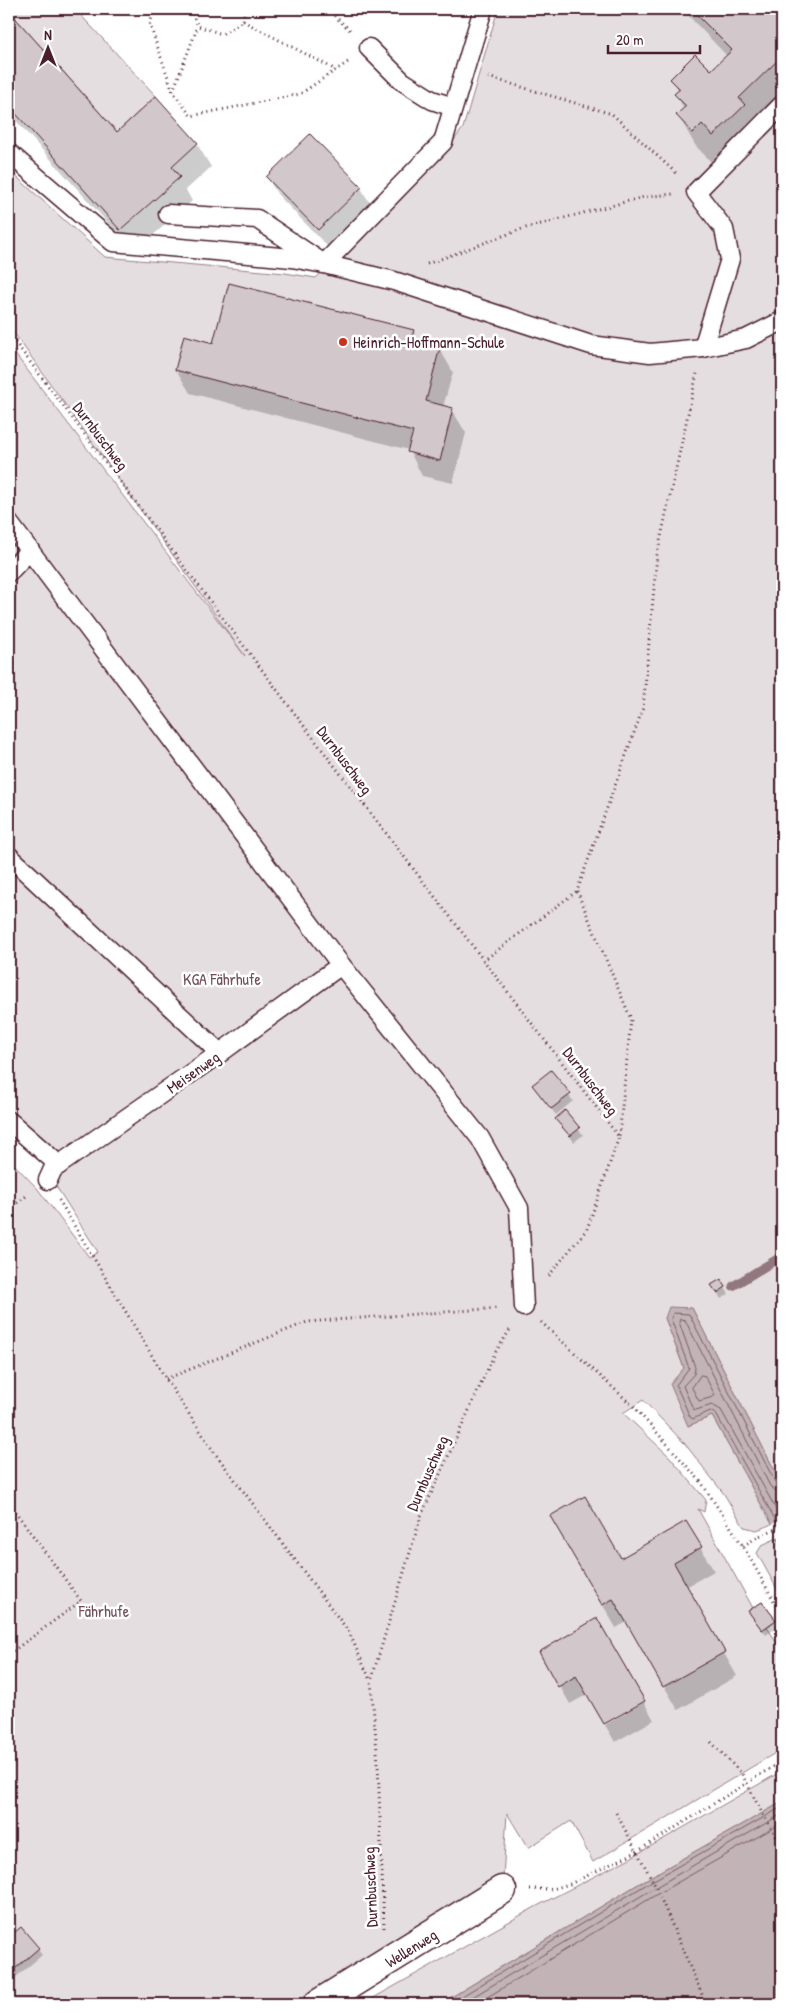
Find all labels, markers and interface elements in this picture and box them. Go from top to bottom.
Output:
north arrow [22,22,72,72]
scale bar [608,22,701,54]
text: N [44,25,52,44]
text: 20 m [616,29,643,50]
place label: Heinrich-Hoffmann-Schule [353,331,505,353]
marker: Heinrich-Hoffmann-Schule [337,336,349,348]
street label: Durnbuschweg [68,397,134,475]
street label: Durnbuschweg [312,721,378,799]
park label: KGA Fährhufe [183,968,262,990]
street label: Durnbuschweg [558,1042,624,1120]
street label: Meisenweg [162,1046,224,1098]
street label: Durnbuschweg [401,1432,453,1514]
park label: Fährhufe [78,1600,130,1622]
street label: Durnbuschweg [358,1846,382,1928]
street label: Wellenweg [381,1923,441,1973]

